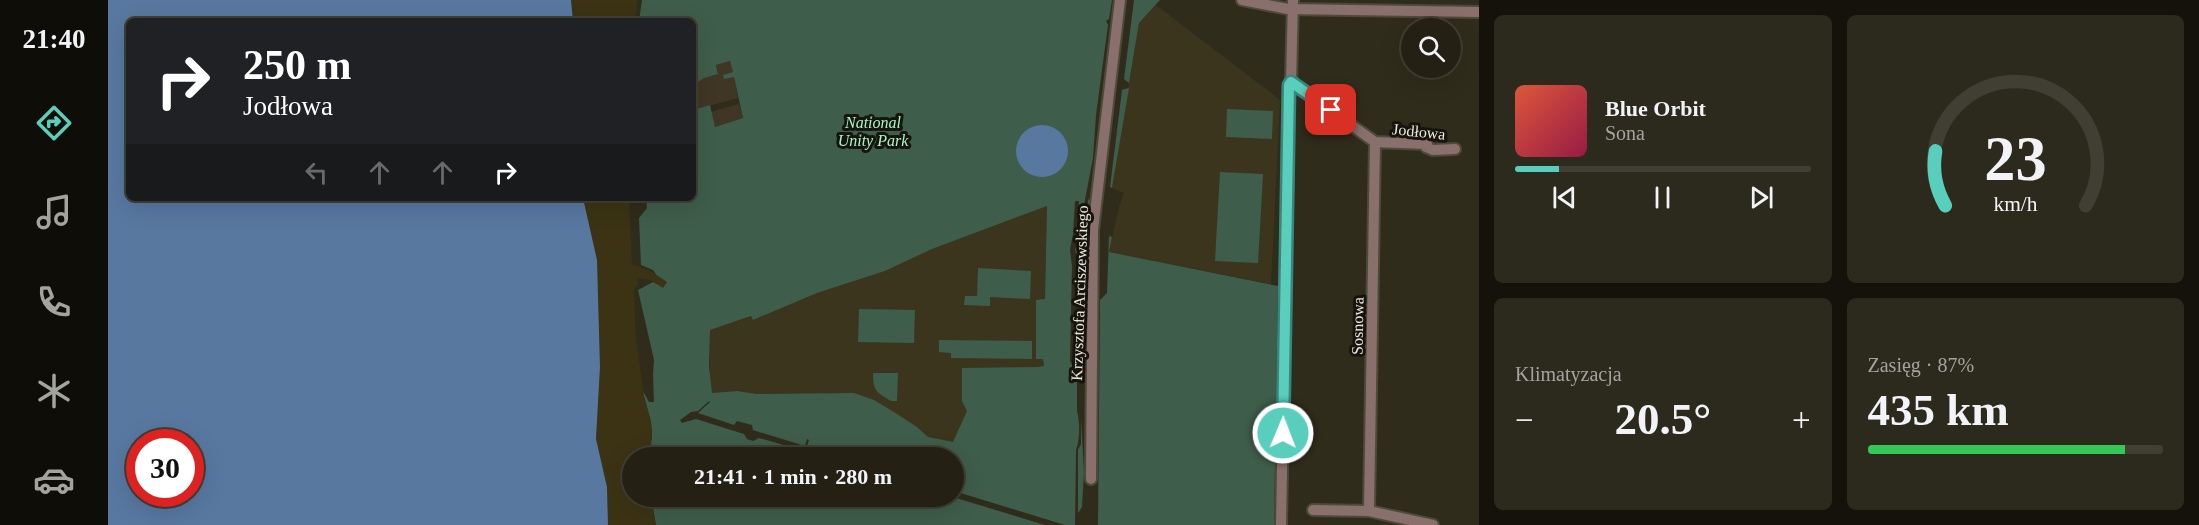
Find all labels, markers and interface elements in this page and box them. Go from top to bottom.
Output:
map controls [1401,18,1461,78]
button: search [1401,18,1461,78]
text: 21:40 [23,24,86,54]
icon: right [144,42,222,120]
text: 250 m [243,42,352,88]
pin [1305,84,1356,135]
text: Jodłowa [243,91,333,121]
icon: arrive [1314,93,1347,126]
text: Blue Orbit [1605,96,1706,121]
icon: directions [33,102,75,144]
park label: National Unity Park [838,114,909,150]
street label: Jodłowa [1392,120,1446,143]
text: Sona [1605,122,1645,144]
text: 23 [1984,124,2046,193]
icon: left [300,156,333,189]
icon: ahead [363,156,396,189]
icon: ahead [426,156,459,189]
icon: right [489,156,522,189]
icon: previous [1548,181,1581,214]
icon: pause [1646,181,1679,214]
icon: next [1745,181,1778,214]
icon: music [33,191,75,233]
text: km/h [1993,193,2038,217]
street label: Krzysztofa Arciszewskiego [1068,205,1092,381]
icon: phone [33,281,75,323]
street label: Sosnowa [1348,297,1367,355]
text: Zasięg · 87% [1868,354,1974,376]
text: Klimatyzacja [1515,363,1622,385]
icon: climate [33,370,75,412]
text: 435 km [1868,385,2009,435]
text: 20.5° [1614,394,1711,444]
position arrow [1251,401,1315,465]
text: − [1515,402,1534,438]
text: + [1792,402,1811,438]
speed limit sign: 30 [126,429,204,507]
icon: car [33,459,75,501]
text: 21:41 · 1 min · 280 m [694,464,892,489]

